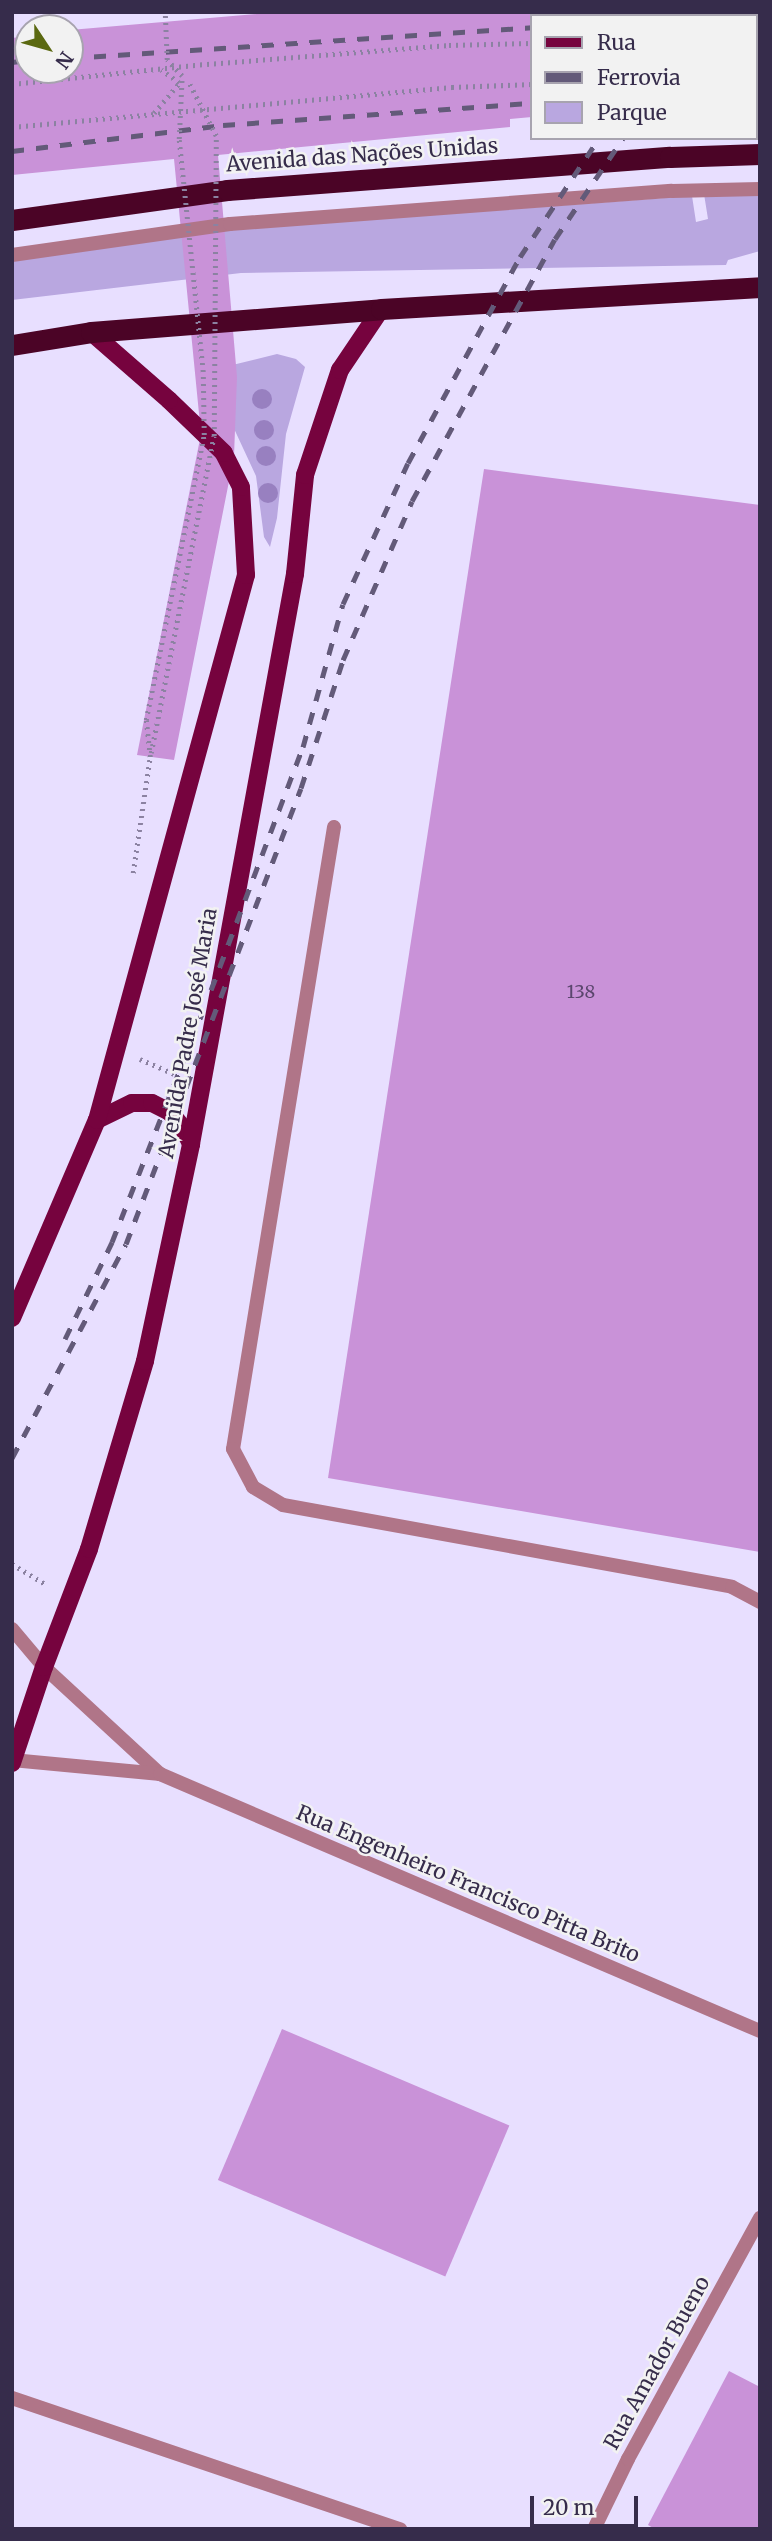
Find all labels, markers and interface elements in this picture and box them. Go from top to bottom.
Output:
north arrow [14,14,84,84]
legend [530,14,758,140]
text: Rua [597,29,636,56]
text: N [50,47,78,73]
text: Ferrovia [597,64,681,91]
text: Parque [597,99,667,126]
street label: Avenida das Nações Unidas [225,133,499,177]
street label: Avenida Padre José Maria [154,906,222,1160]
house number: 138 [567,981,595,1003]
street label: Rua Engenheiro Francisco Pitta Brito [293,1800,643,1968]
street label: Rua Amador Bueno [599,2272,715,2454]
scale bar [534,2482,642,2526]
text: 20 m [543,2494,594,2521]

